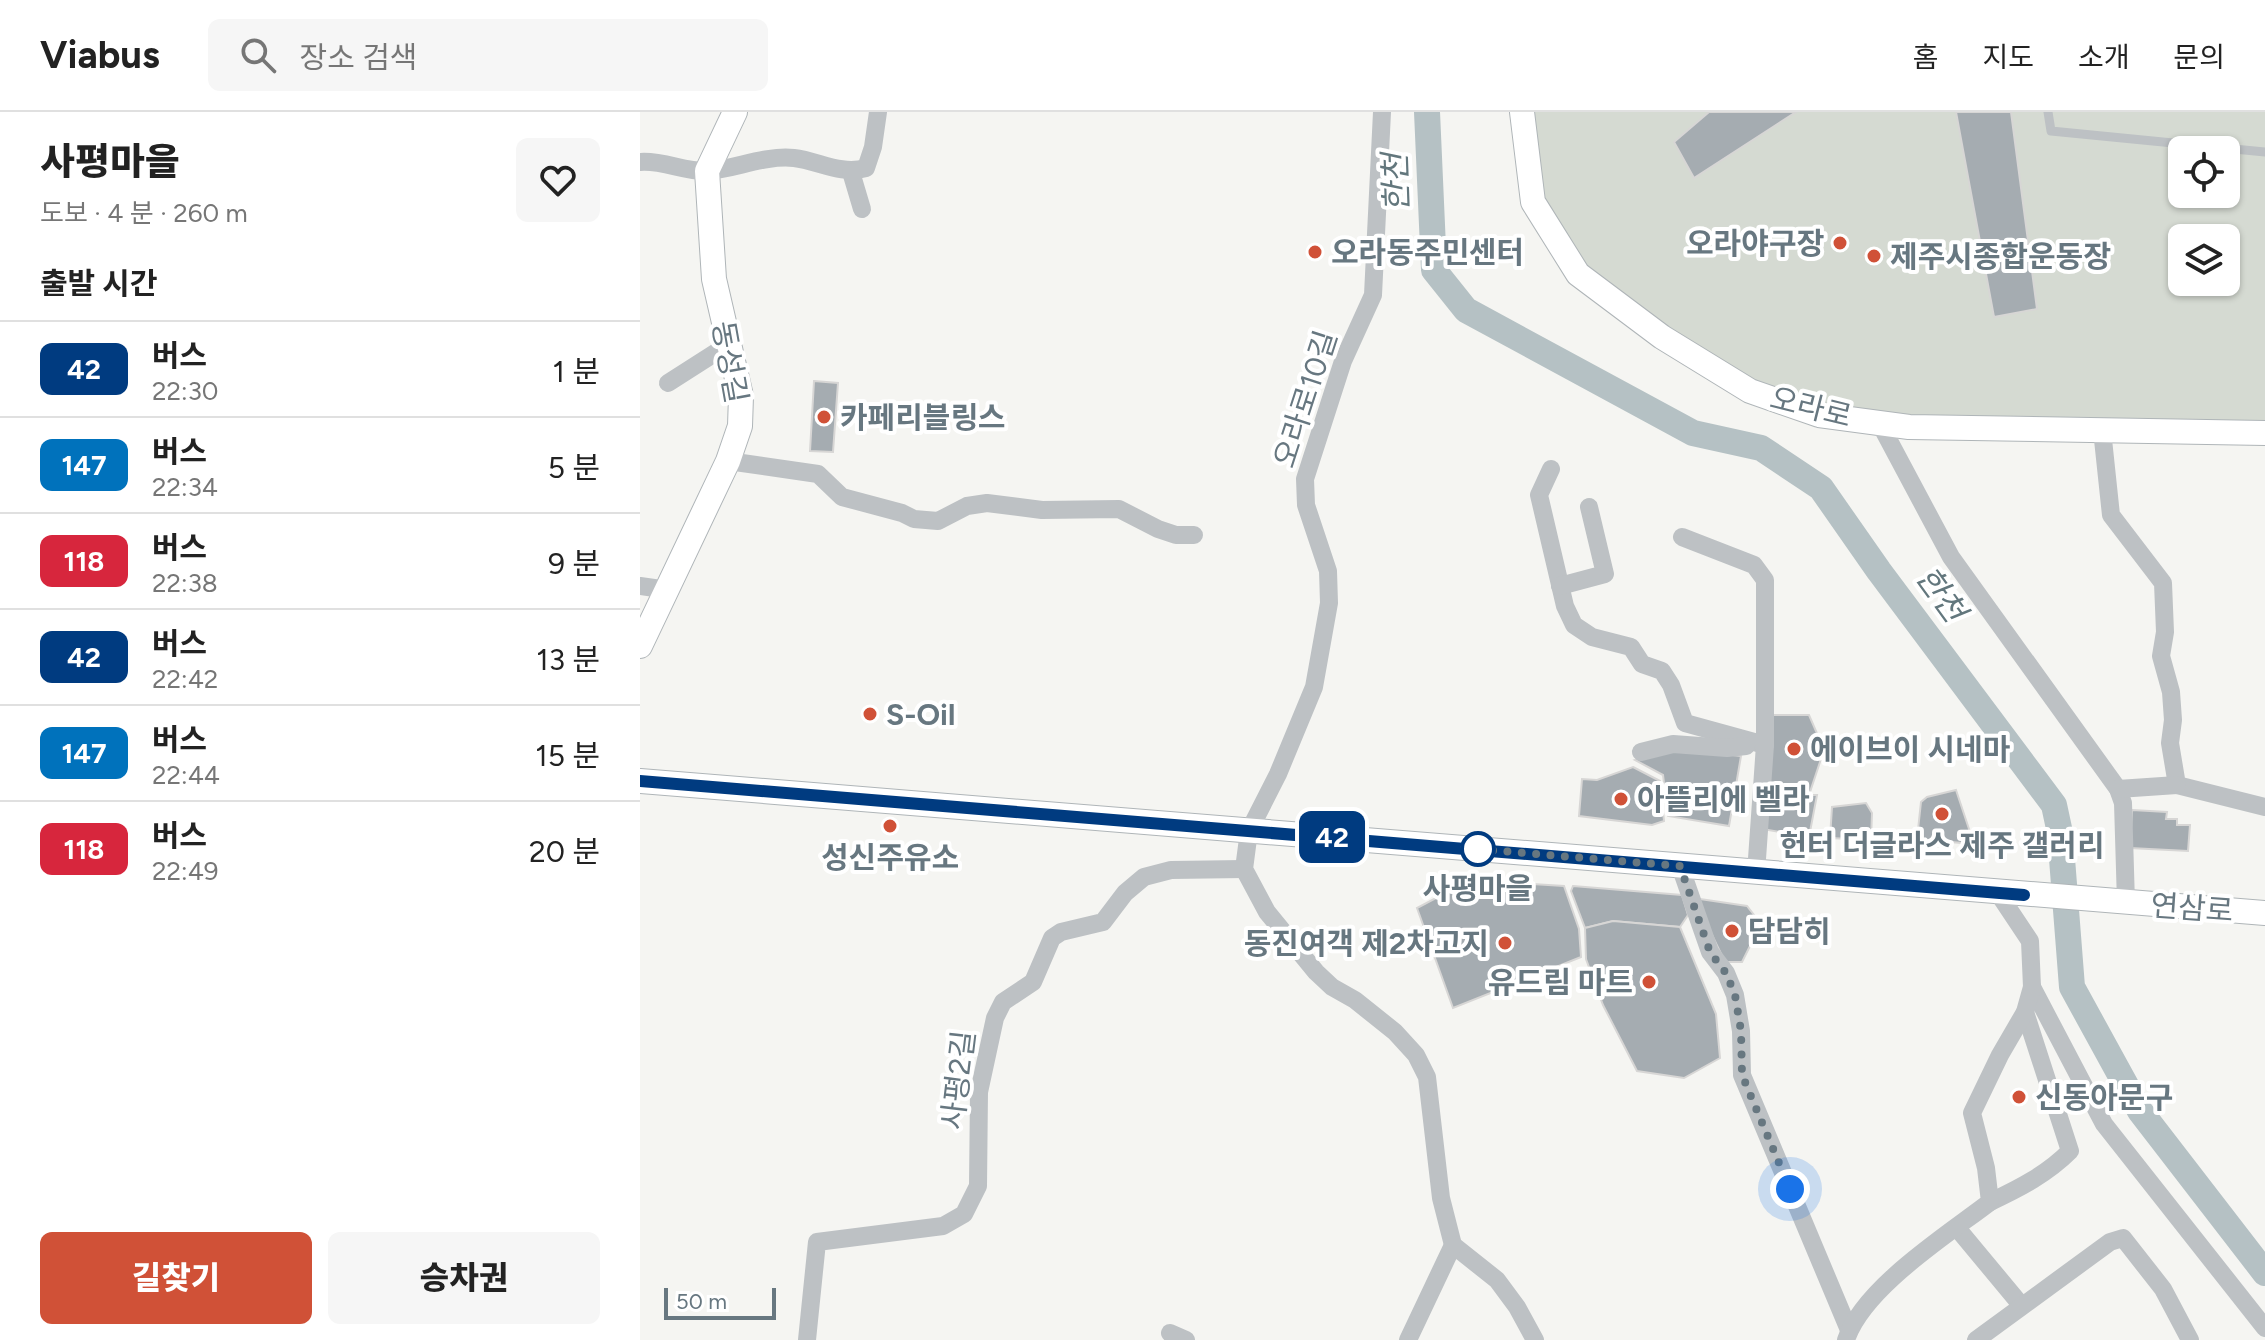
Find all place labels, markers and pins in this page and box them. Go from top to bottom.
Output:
place label: 오라야구장 [1686,225,1824,262]
place label: 오라동주민센터 [1331,234,1524,271]
marker: 오라야구장 [1831,234,1849,252]
place label: 제주시종합운동장 [1890,238,2111,275]
marker: 오라동주민센터 [1306,243,1324,261]
marker: 제주시종합운동장 [1865,247,1883,265]
place label: 카페리블링스 [840,399,1006,436]
marker: 카페리블링스 [815,408,833,426]
place label: S-Oil [886,696,955,733]
marker: S-Oil [861,705,879,723]
place label: 에이브이 시네마 [1810,731,2010,768]
marker: 에이브이 시네마 [1785,740,1803,758]
place label: 아뜰리에 벨라 [1637,781,1810,818]
marker: 아뜰리에 벨라 [1612,790,1630,808]
marker: 헌터 더글라스 제주 갤러리 [1933,805,1951,823]
marker: 성신주유소 [881,817,899,835]
place label: 헌터 더글라스 제주 갤러리 [1779,827,2105,864]
marker: 사평마을 [1461,832,1495,866]
place label: 성신주유소 [821,839,959,876]
place label: 사평마을 [1423,870,1533,907]
place label: 담담히 [1748,913,1831,950]
marker: 담담히 [1723,922,1741,940]
place label: 동진여객 제2차고지 [1244,925,1489,962]
marker: 동진여객 제2차고지 [1496,934,1514,952]
place label: 유드림 마트 [1488,964,1633,1001]
marker: 유드림 마트 [1640,973,1658,991]
place label: 신동아문구 [2035,1079,2173,1116]
marker: 신동아문구 [2010,1088,2028,1106]

